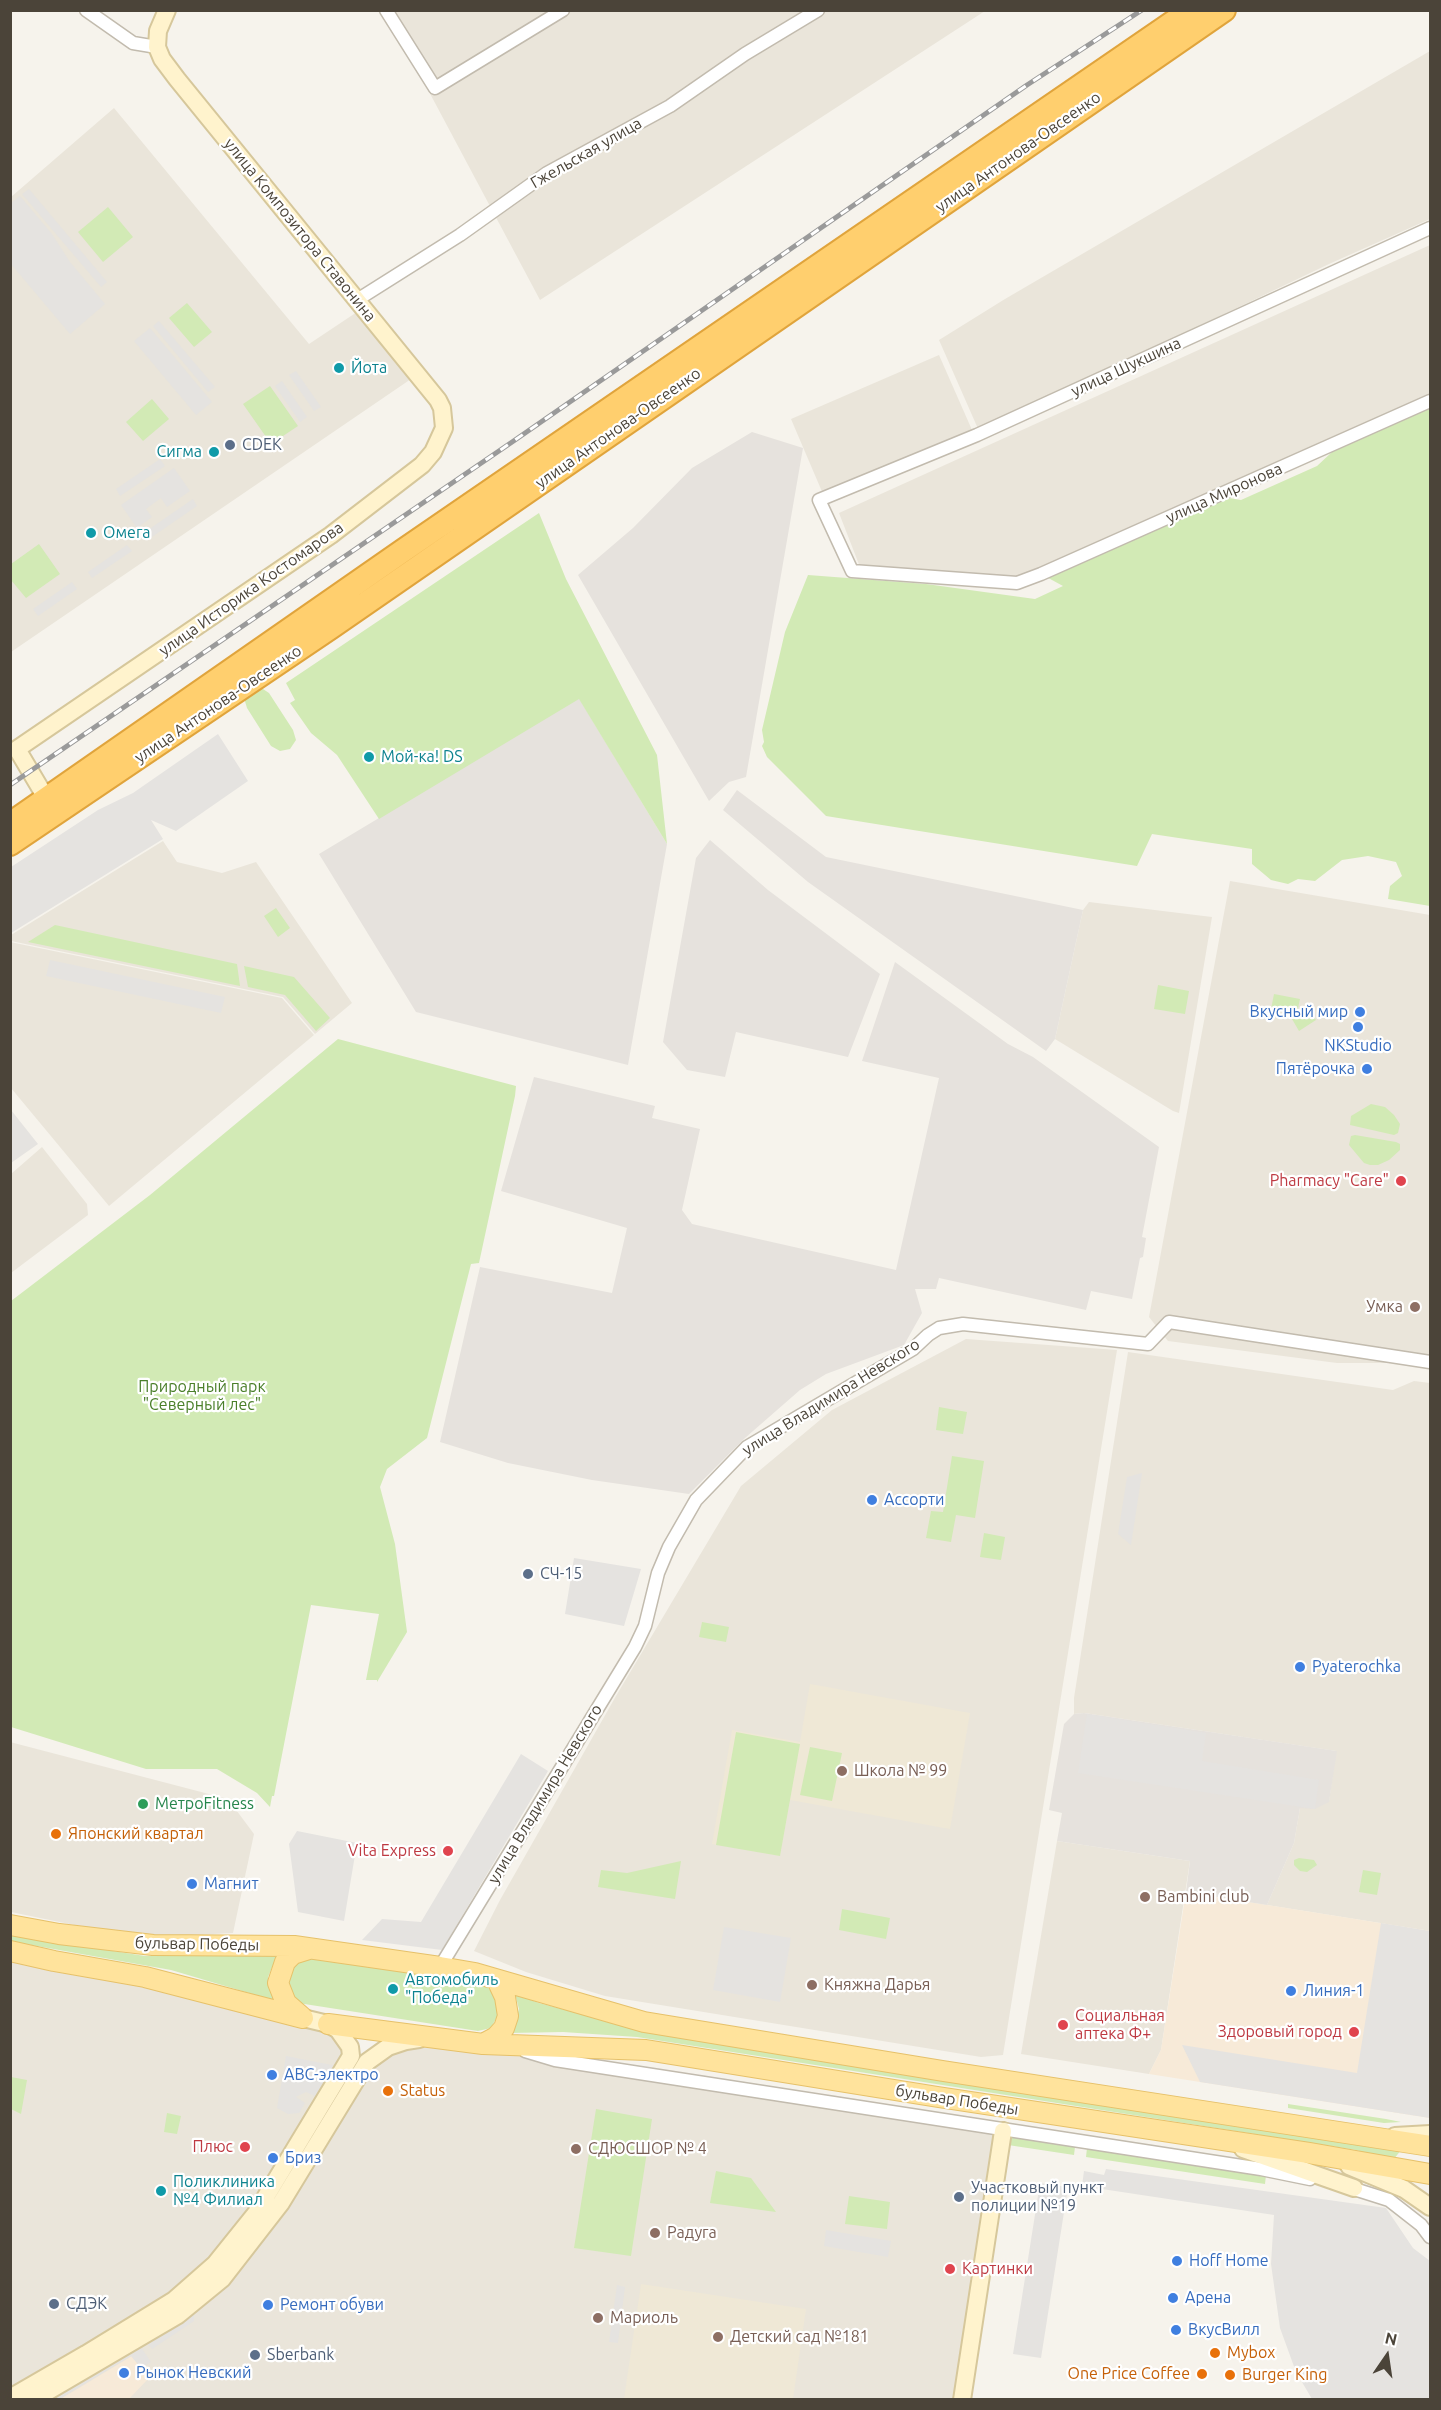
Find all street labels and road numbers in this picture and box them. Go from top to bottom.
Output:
street label: улица Антонова-Овсеенко [932,88,1104,216]
street label: Гжельская улица [527,113,645,193]
street label: улица Композитора Ставонина [220,134,380,326]
street label: улица Шукшина [1068,333,1184,401]
street label: улица Антонова-Овсеенко [532,364,704,492]
street label: улица Миронова [1163,459,1285,527]
street label: улица Историка Костомарова [155,518,347,660]
street label: улица Антонова-Овсеенко [131,641,305,767]
street label: улица Владимира Невского [739,1334,923,1460]
street label: улица Владимира Невского [484,1701,606,1887]
street label: бульвар Победы [135,1933,259,1955]
street label: бульвар Победы [894,2081,1020,2119]

